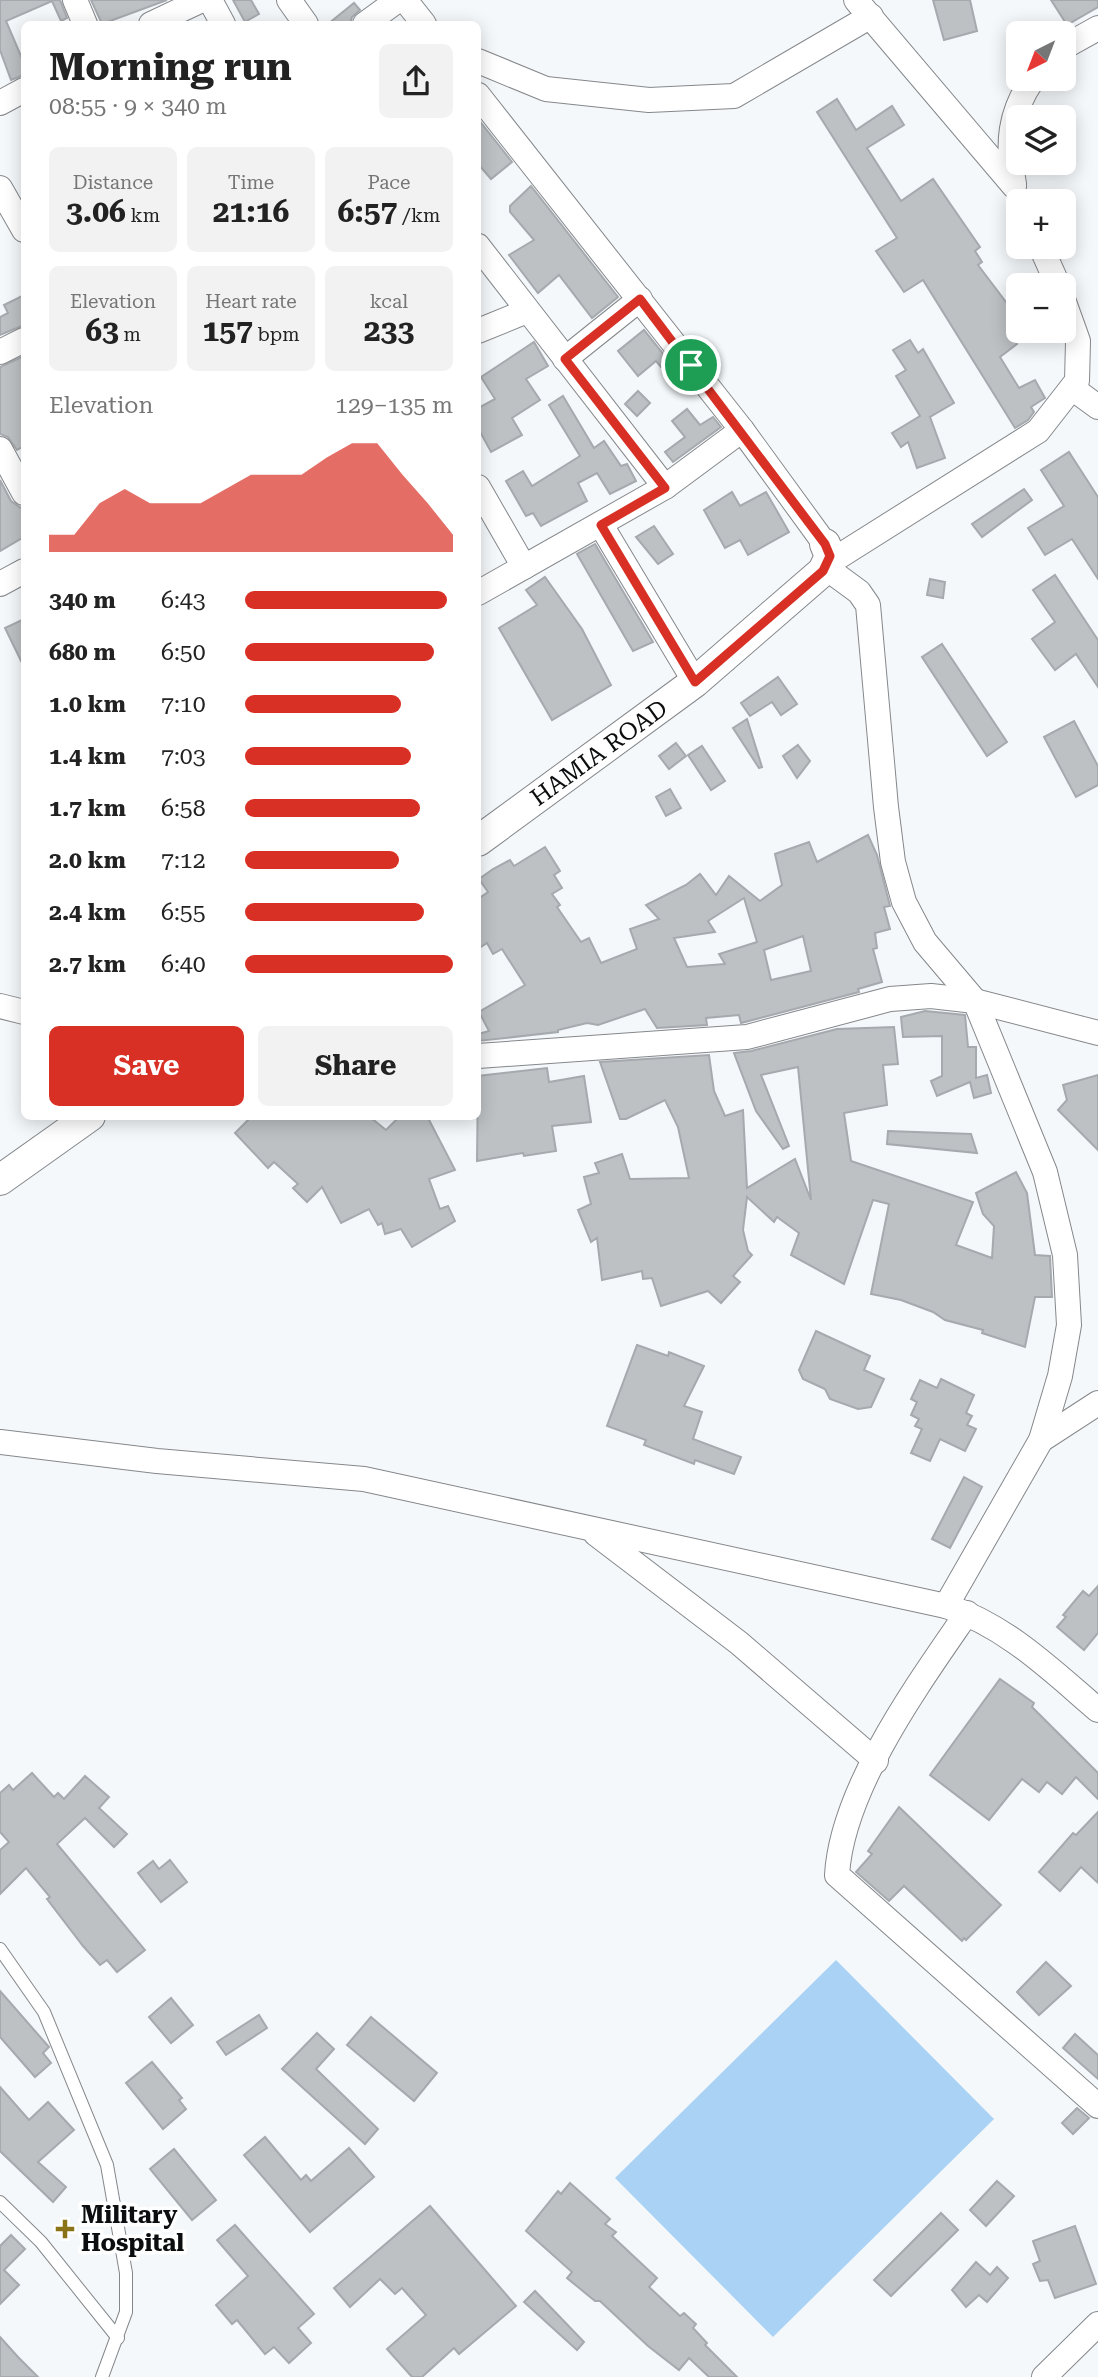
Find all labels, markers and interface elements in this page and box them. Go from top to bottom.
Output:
north arrow [1006,21,1076,91]
map controls [1006,21,1076,343]
button: share [379,44,453,118]
text: Morning run [49,45,292,89]
text: 08:55 · 9 × 340 m [49,93,227,120]
button: layers [1006,105,1076,175]
text: Distance [73,171,153,194]
text: Time [228,171,274,194]
text: Pace [368,171,410,194]
button: + [1006,189,1076,259]
text: 3.06 [66,194,126,229]
text: 21:16 [213,194,289,229]
text: 6:57 [338,194,397,229]
text: km [126,204,160,227]
text: /km [397,204,440,227]
button: − [1006,273,1076,343]
text: Elevation [70,290,156,313]
text: Heart rate [205,290,297,313]
text: kcal [370,290,408,313]
text: 63 [85,313,119,348]
text: 157 [202,313,253,348]
text: 233 [364,313,414,348]
text: m [119,323,141,346]
text: bpm [253,323,300,346]
pin [661,335,721,395]
icon: arrive [672,346,710,384]
text: Elevation [49,392,153,419]
text: 129–135 m [335,392,453,419]
text: 340 m [49,587,116,614]
text: 6:43 [161,587,206,614]
text: 680 m [49,639,116,666]
text: 6:50 [161,639,206,666]
text: 1.0 km [49,691,126,718]
text: 7:10 [161,691,206,718]
street label: HAMIA ROAD [525,694,673,812]
text: 1.4 km [49,743,126,770]
text: 7:03 [161,743,206,770]
text: 1.7 km [49,795,126,822]
text: 6:58 [161,795,206,822]
text: 2.0 km [49,847,126,874]
text: 7:12 [161,847,206,874]
text: 2.4 km [49,899,126,926]
text: 6:55 [161,899,206,926]
text: 2.7 km [49,951,126,978]
text: 6:40 [161,951,206,978]
button: Save [49,1026,244,1106]
button: Share [258,1026,453,1106]
place label: Military Hospital [81,2201,184,2257]
marker: Military Hospital [55,2219,75,2239]

